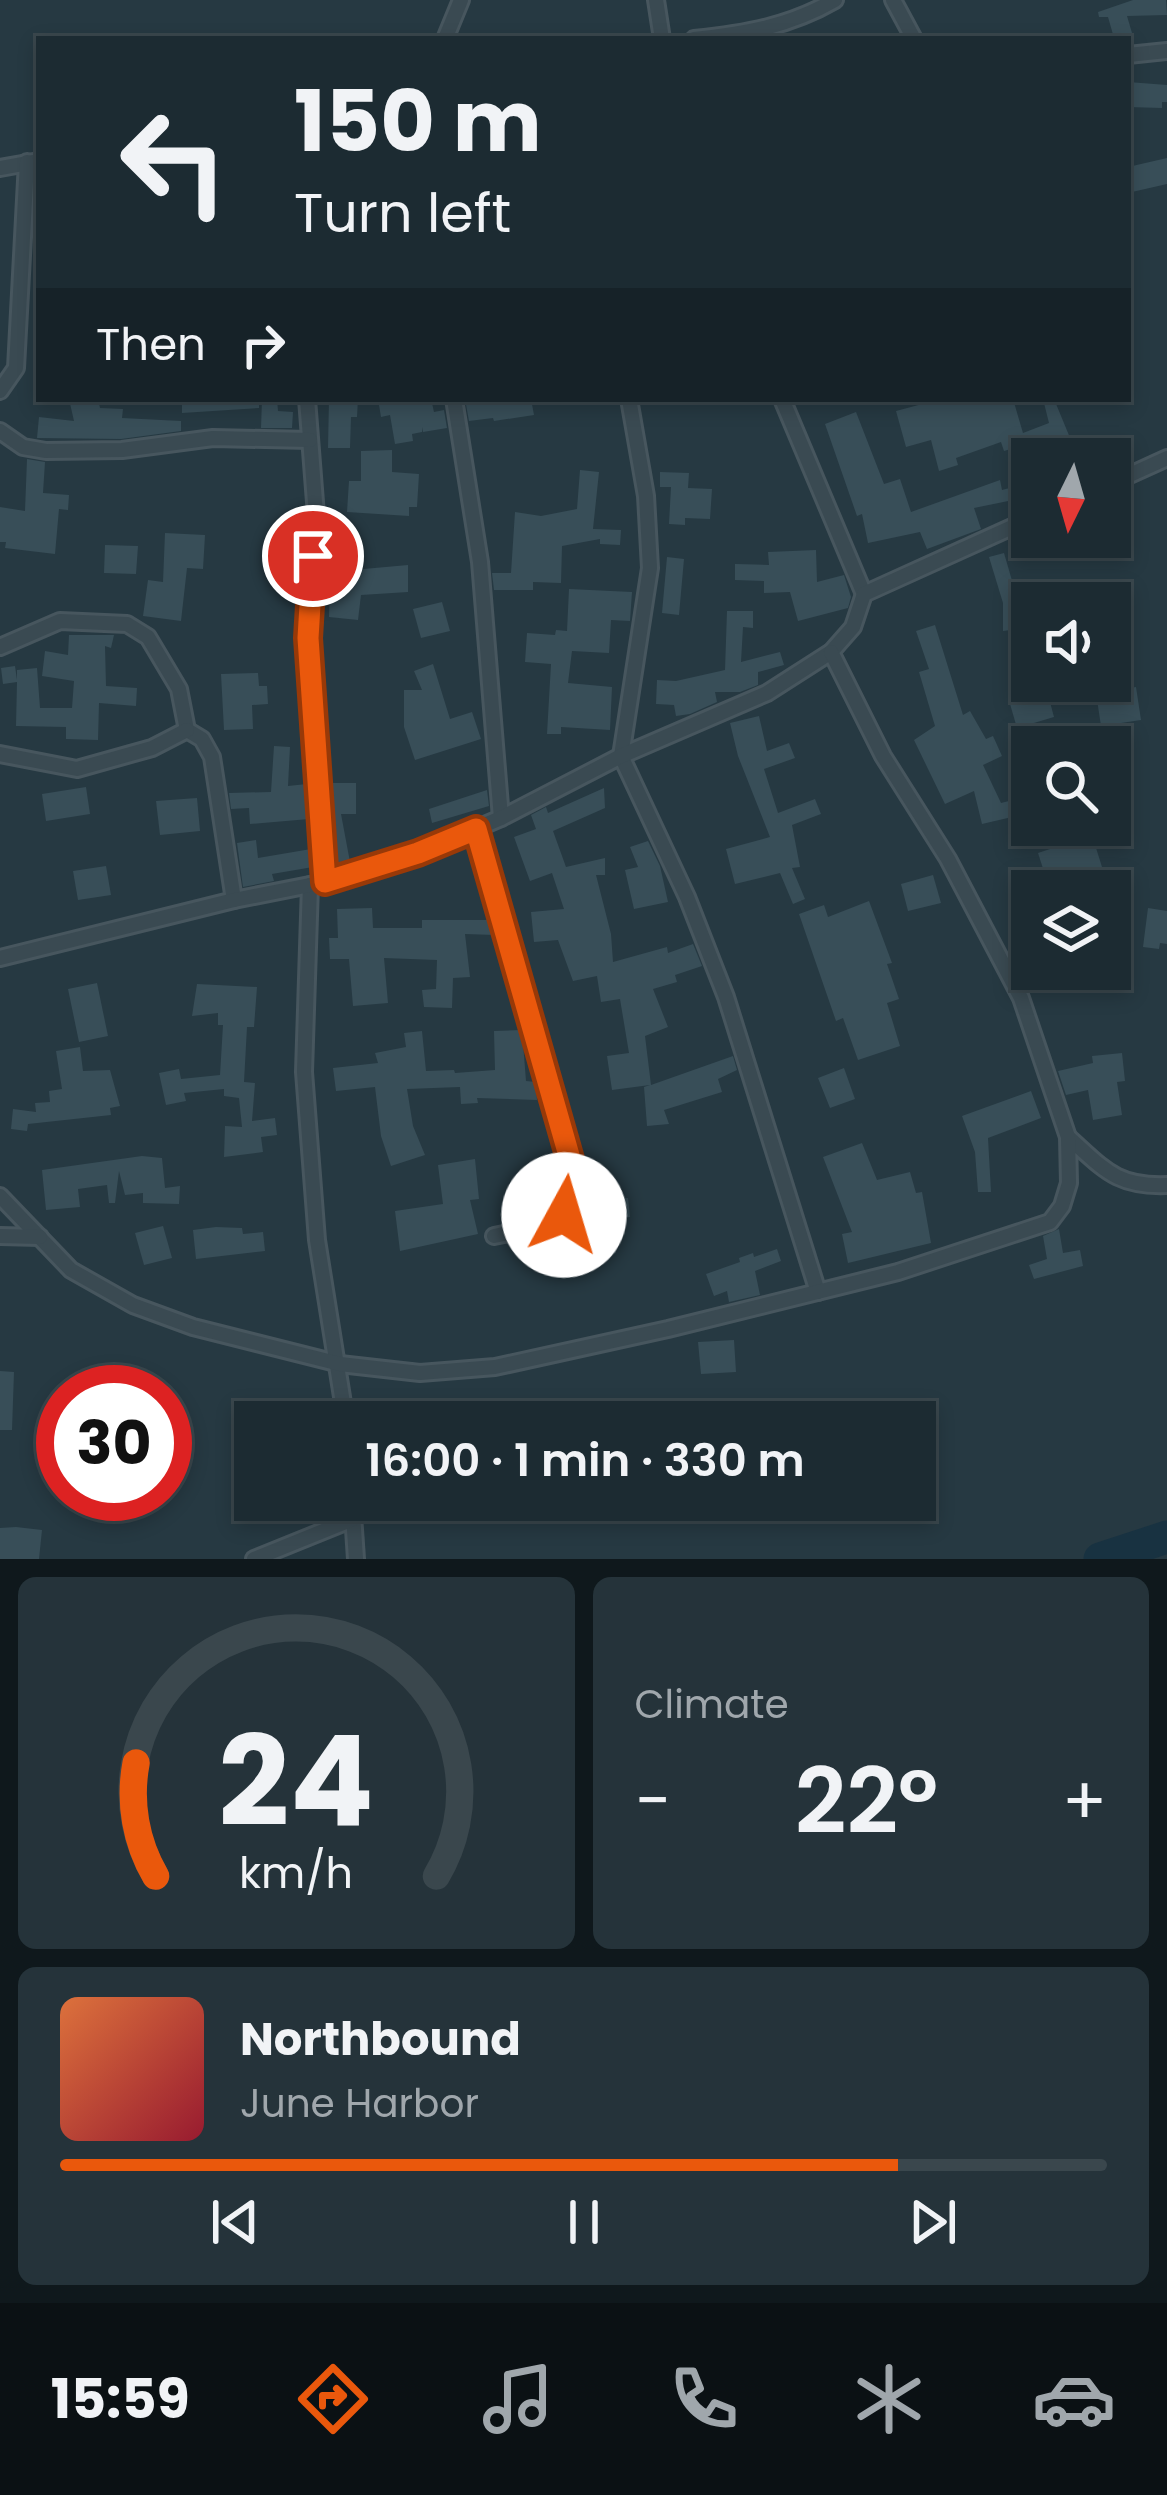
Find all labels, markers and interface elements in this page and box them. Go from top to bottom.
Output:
text: 150 m [294,63,542,180]
icon: left [96,84,252,240]
text: Turn left [294,175,511,251]
icon: right [230,312,296,378]
text: Then [96,313,206,376]
north arrow [1011,438,1131,558]
map controls [1011,438,1131,990]
pin [262,505,364,607]
icon: arrive [280,523,346,589]
button: sound [1011,582,1131,702]
button: search [1011,726,1131,846]
button: layers [1011,870,1131,990]
position arrow [501,1152,627,1278]
speed limit sign: 30 [36,1365,192,1521]
text: 16:00 · 1 min · 330 m [365,1429,805,1492]
text: Climate [635,1677,789,1732]
text: 24 [218,1694,374,1869]
text: 22° [795,1738,938,1865]
text: − [635,1755,671,1847]
text: + [1062,1755,1107,1847]
text: km/h [239,1843,353,1903]
text: Northbound [240,2008,521,2071]
text: June Harbor [240,2076,479,2131]
icon: previous [202,2189,268,2255]
icon: pause [551,2189,617,2255]
icon: next [900,2189,966,2255]
icon: directions [291,2357,375,2441]
icon: music [476,2357,560,2441]
icon: phone [662,2357,746,2441]
icon: climate [847,2357,931,2441]
icon: car [1032,2357,1116,2441]
text: 15:59 [51,2361,190,2437]

